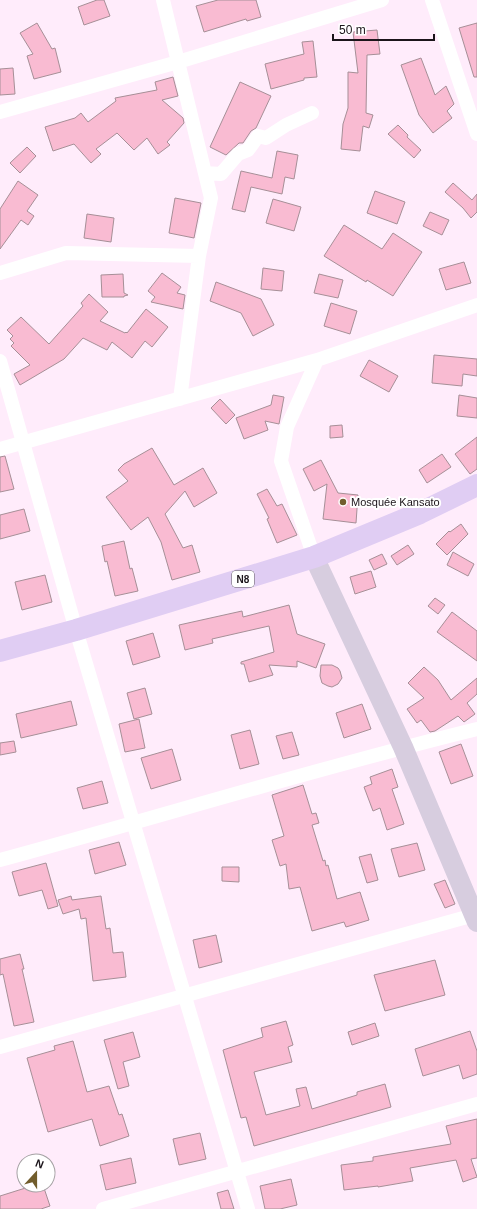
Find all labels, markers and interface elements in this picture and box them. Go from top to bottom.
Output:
scale bar [333,16,434,42]
text: 50 m [339,23,366,37]
place label: Mosquée Kansato [351,496,440,508]
marker: Mosquée Kansato [338,497,348,507]
road number: N8 [232,571,254,587]
north arrow [16,1153,56,1193]
text: N [34,1157,45,1171]

